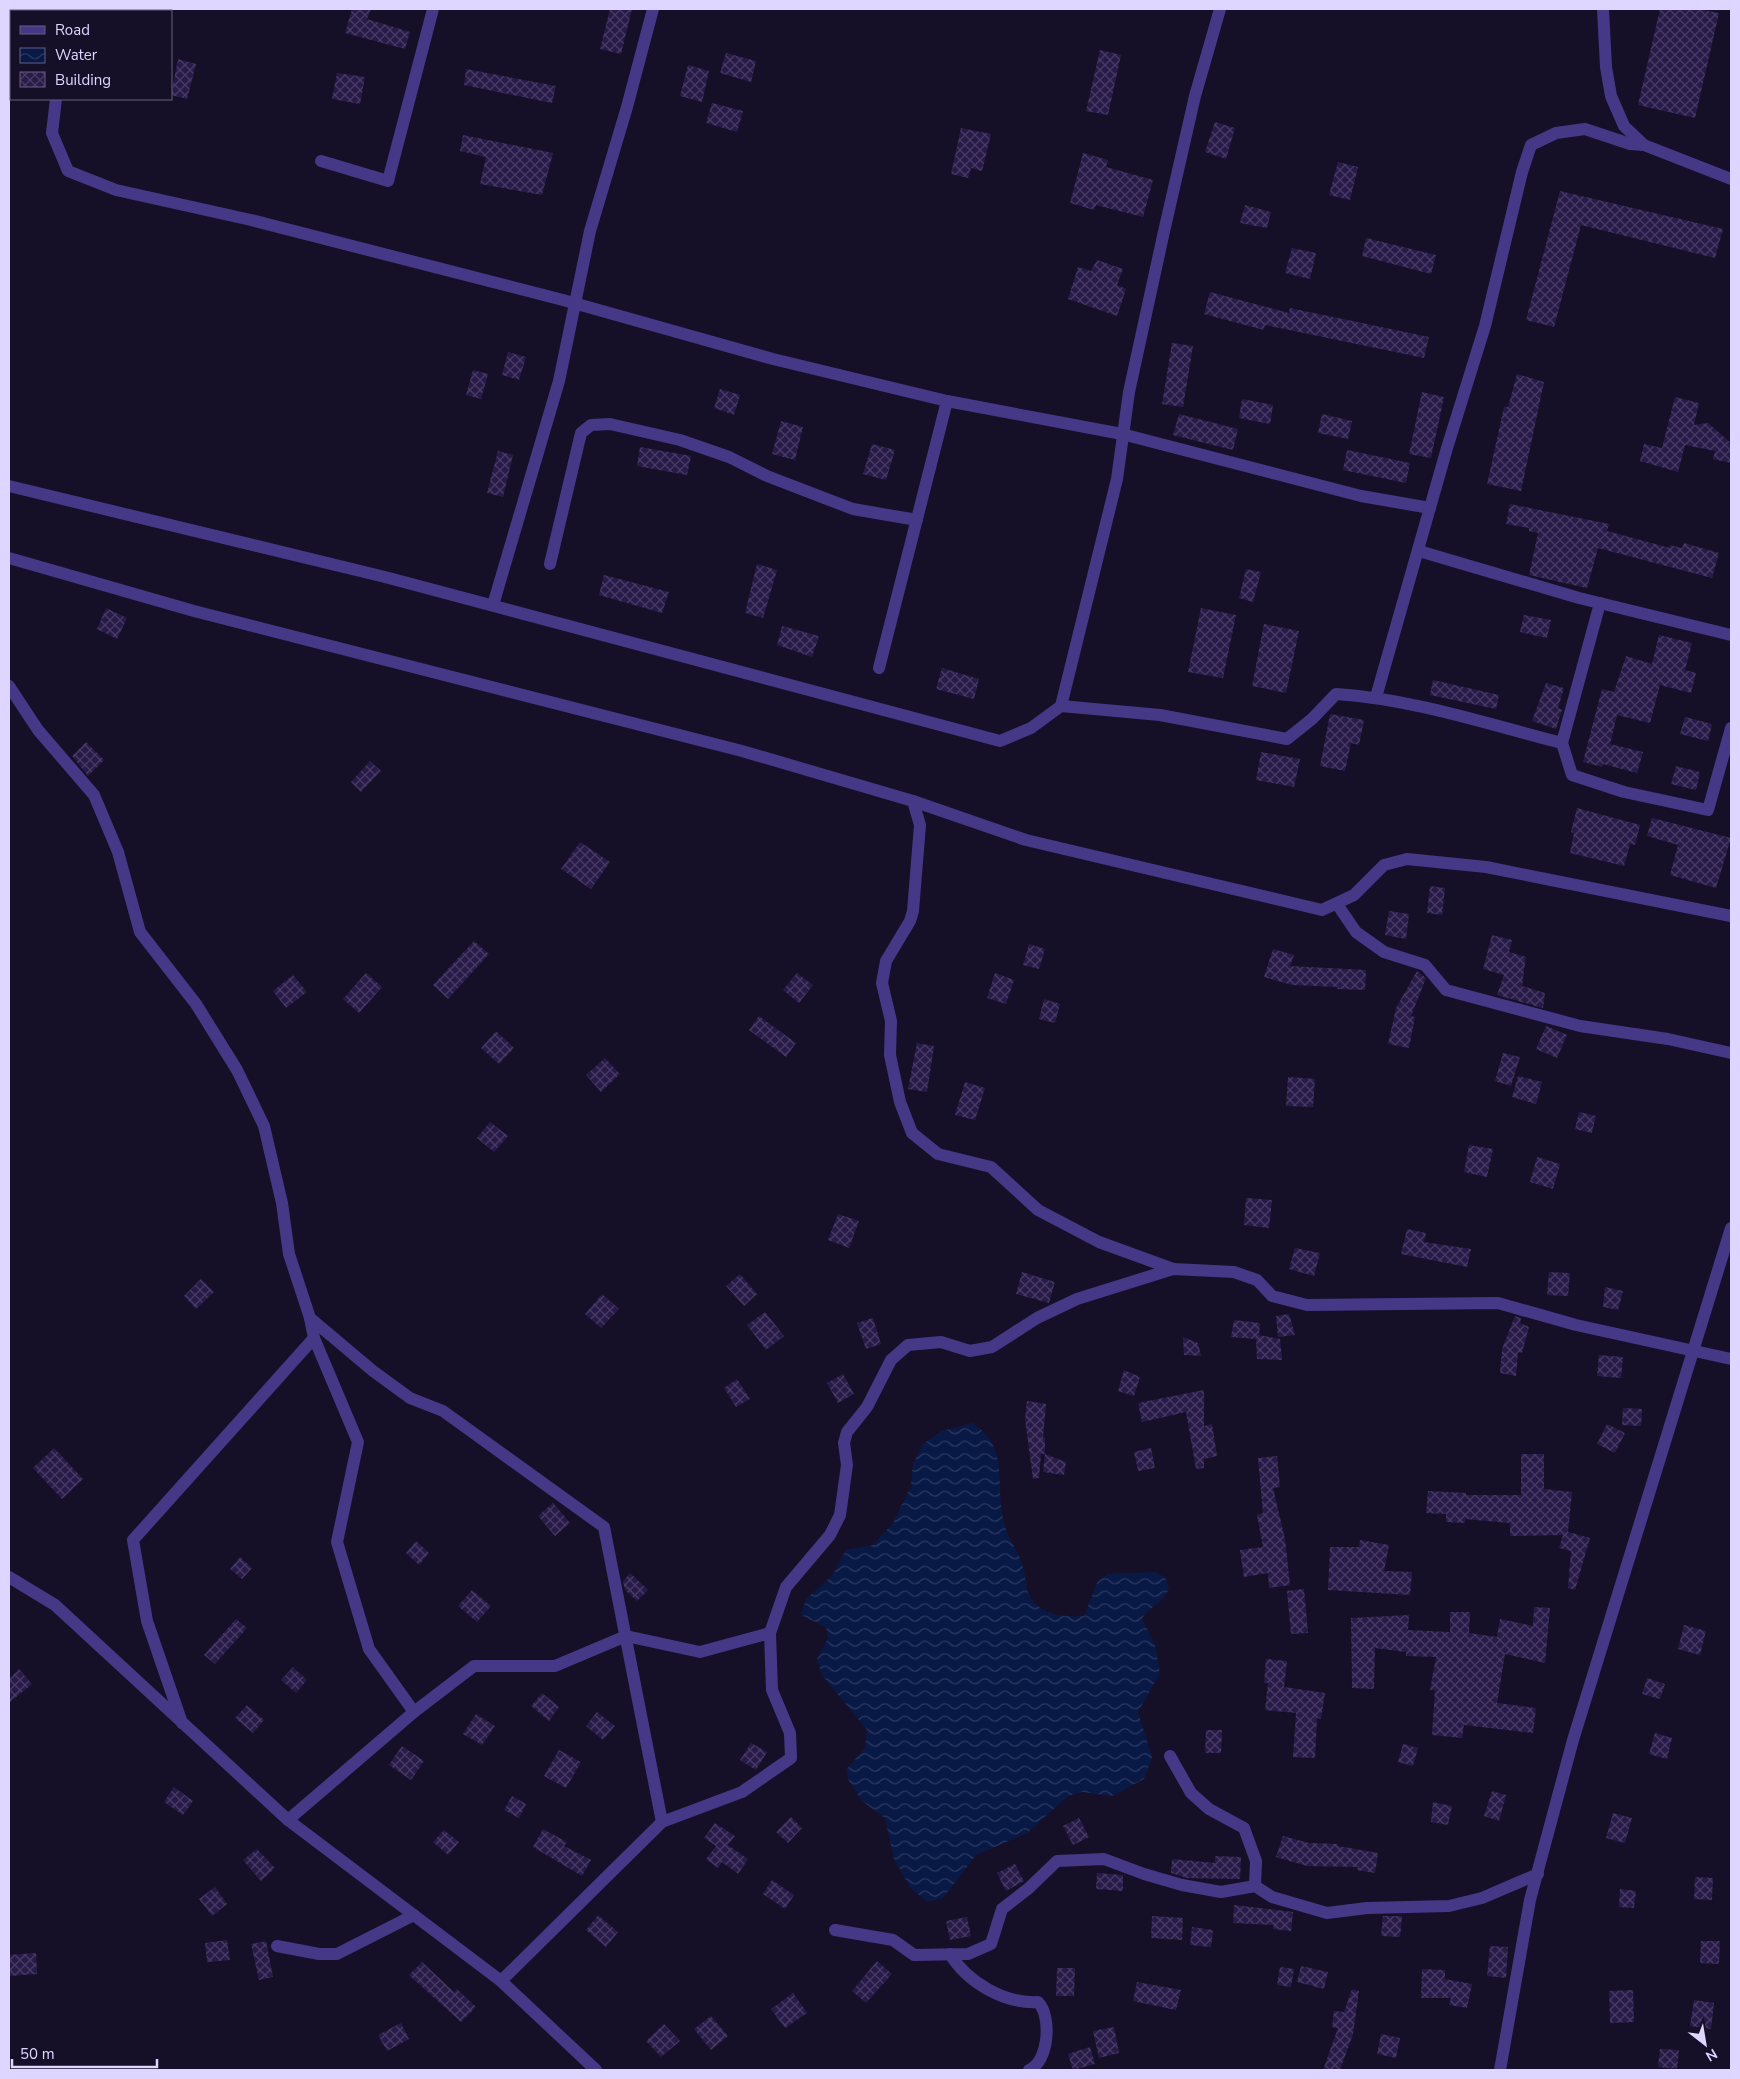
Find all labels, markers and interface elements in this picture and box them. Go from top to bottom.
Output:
legend [10,10,172,100]
text: Road [55,20,90,40]
text: Water [55,45,98,65]
text: Building [55,70,111,90]
north arrow [1680,2019,1730,2069]
scale bar [12,2036,158,2068]
text: 50 m [20,2044,55,2064]
text: N [1702,2044,1721,2066]

